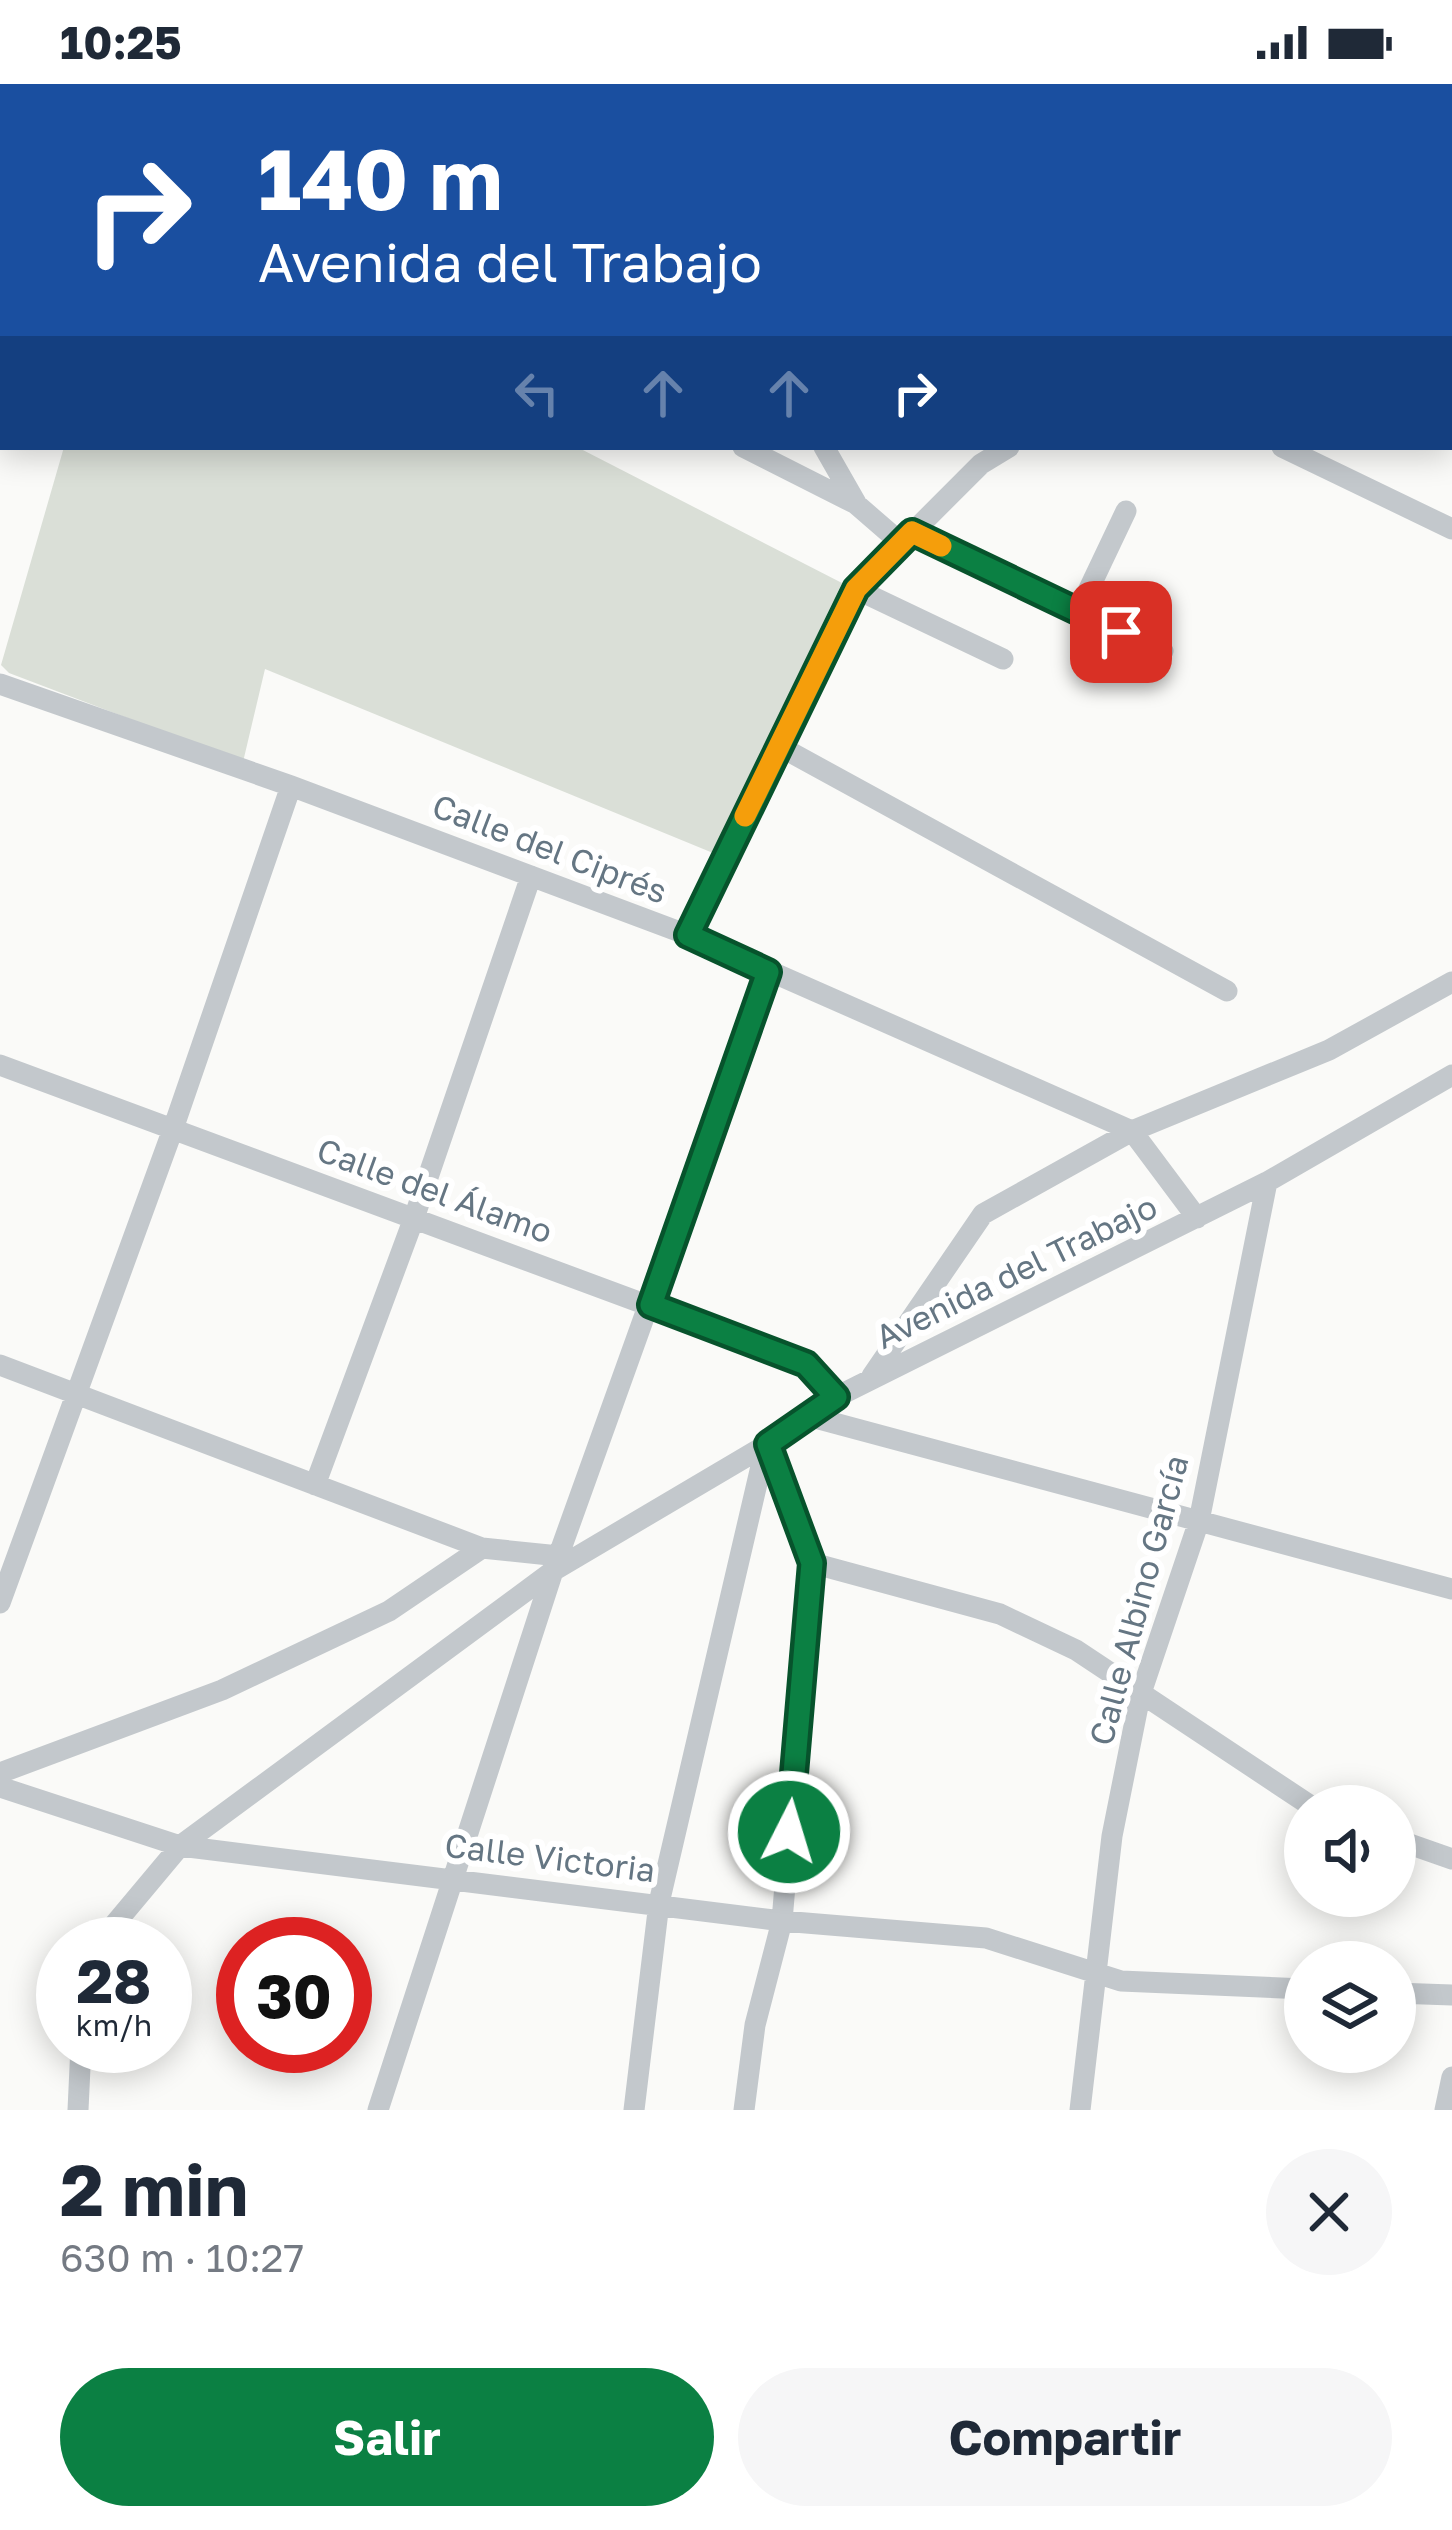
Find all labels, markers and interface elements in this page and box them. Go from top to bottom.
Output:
text: 10:25 [60,15,182,69]
text: 140 m [258,128,503,228]
icon: right [60,132,216,288]
text: Avenida del Trabajo [258,229,762,294]
icon: left [504,360,570,426]
icon: ahead [630,360,696,426]
icon: ahead [756,360,822,426]
icon: right [882,360,948,426]
pin [1070,581,1172,683]
icon: arrive [1088,599,1154,665]
street label: Calle del Ciprés [427,785,673,911]
street label: Calle del Álamo [312,1129,558,1251]
street label: Avenida del Trabajo [869,1186,1163,1356]
street label: Calle Albino García [1081,1451,1195,1749]
position arrow [726,1769,852,1895]
map controls [1284,1785,1416,2073]
button: sound [1284,1785,1416,1917]
street label: Calle Victoria [443,1825,657,1889]
speed limit sign: 30 [216,1917,372,2073]
button: layers [1284,1941,1416,2073]
text: 28 [76,1944,151,2016]
text: km/h [76,2007,152,2043]
text: 2 min [60,2145,248,2232]
button: close [1266,2149,1392,2275]
text: 630 m · 10:27 [60,2234,304,2281]
button: Salir [60,2368,714,2506]
button: Compartir [738,2368,1392,2506]

